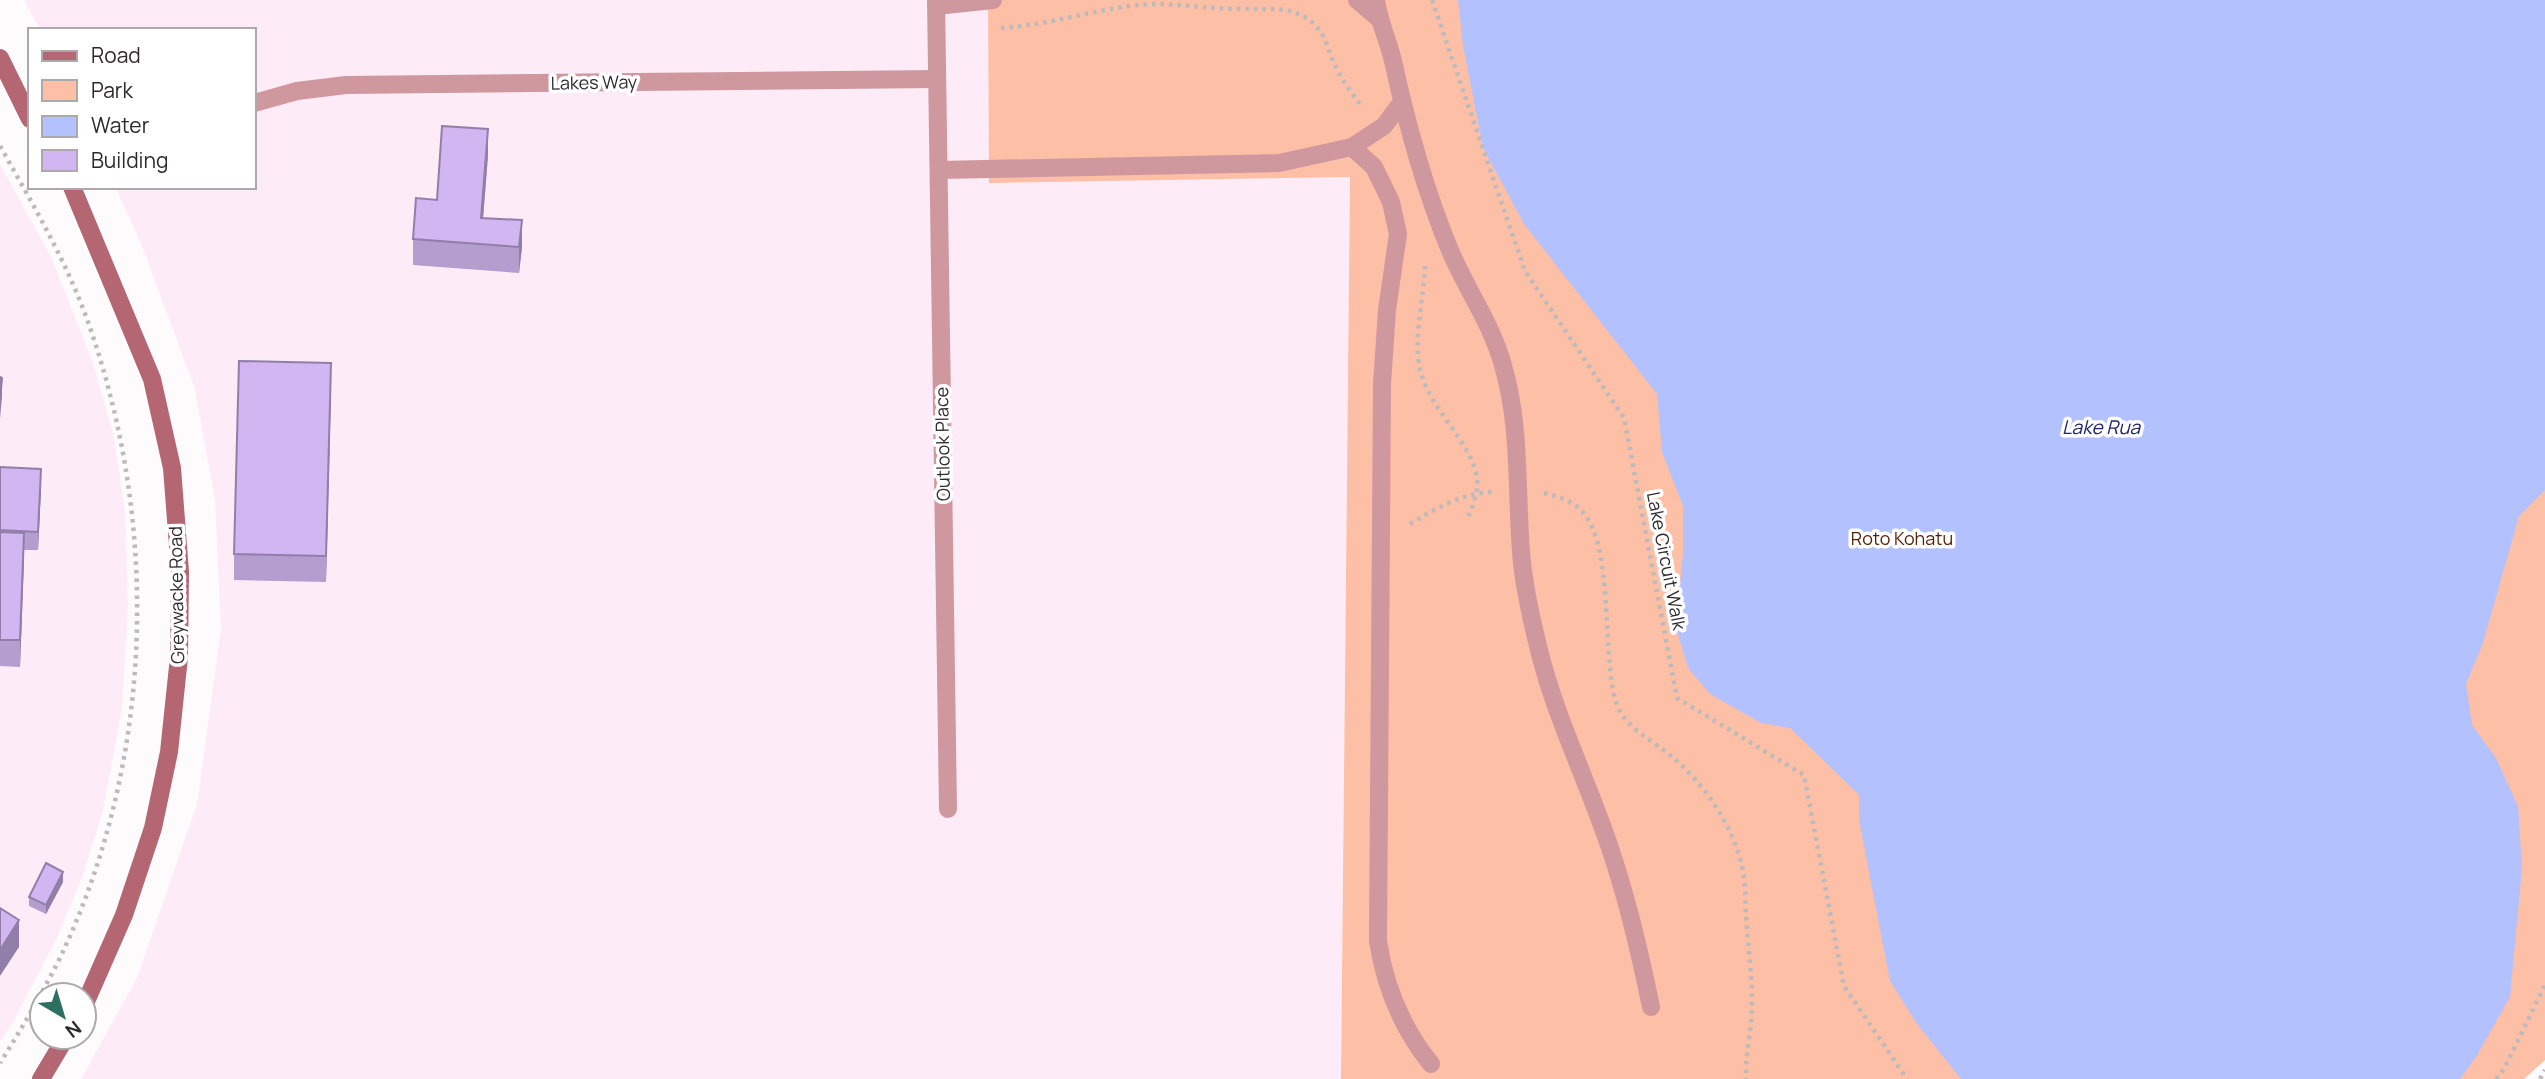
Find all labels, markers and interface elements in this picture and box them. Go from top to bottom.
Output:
legend [28,28,256,189]
text: Road [91,41,141,69]
street label: Lakes Way [551,69,638,95]
text: Park [91,76,133,104]
text: Water [91,111,150,139]
text: Building [91,146,168,174]
street label: Outlook Place [929,387,955,501]
water label: Lake Rua [2062,414,2142,440]
street label: Lake Circuit Walk [1642,490,1692,633]
street label: Greywacke Road [163,526,189,664]
park label: Roto Kohatu [1851,526,1953,550]
north arrow [28,981,98,1051]
text: N [60,1015,87,1044]

